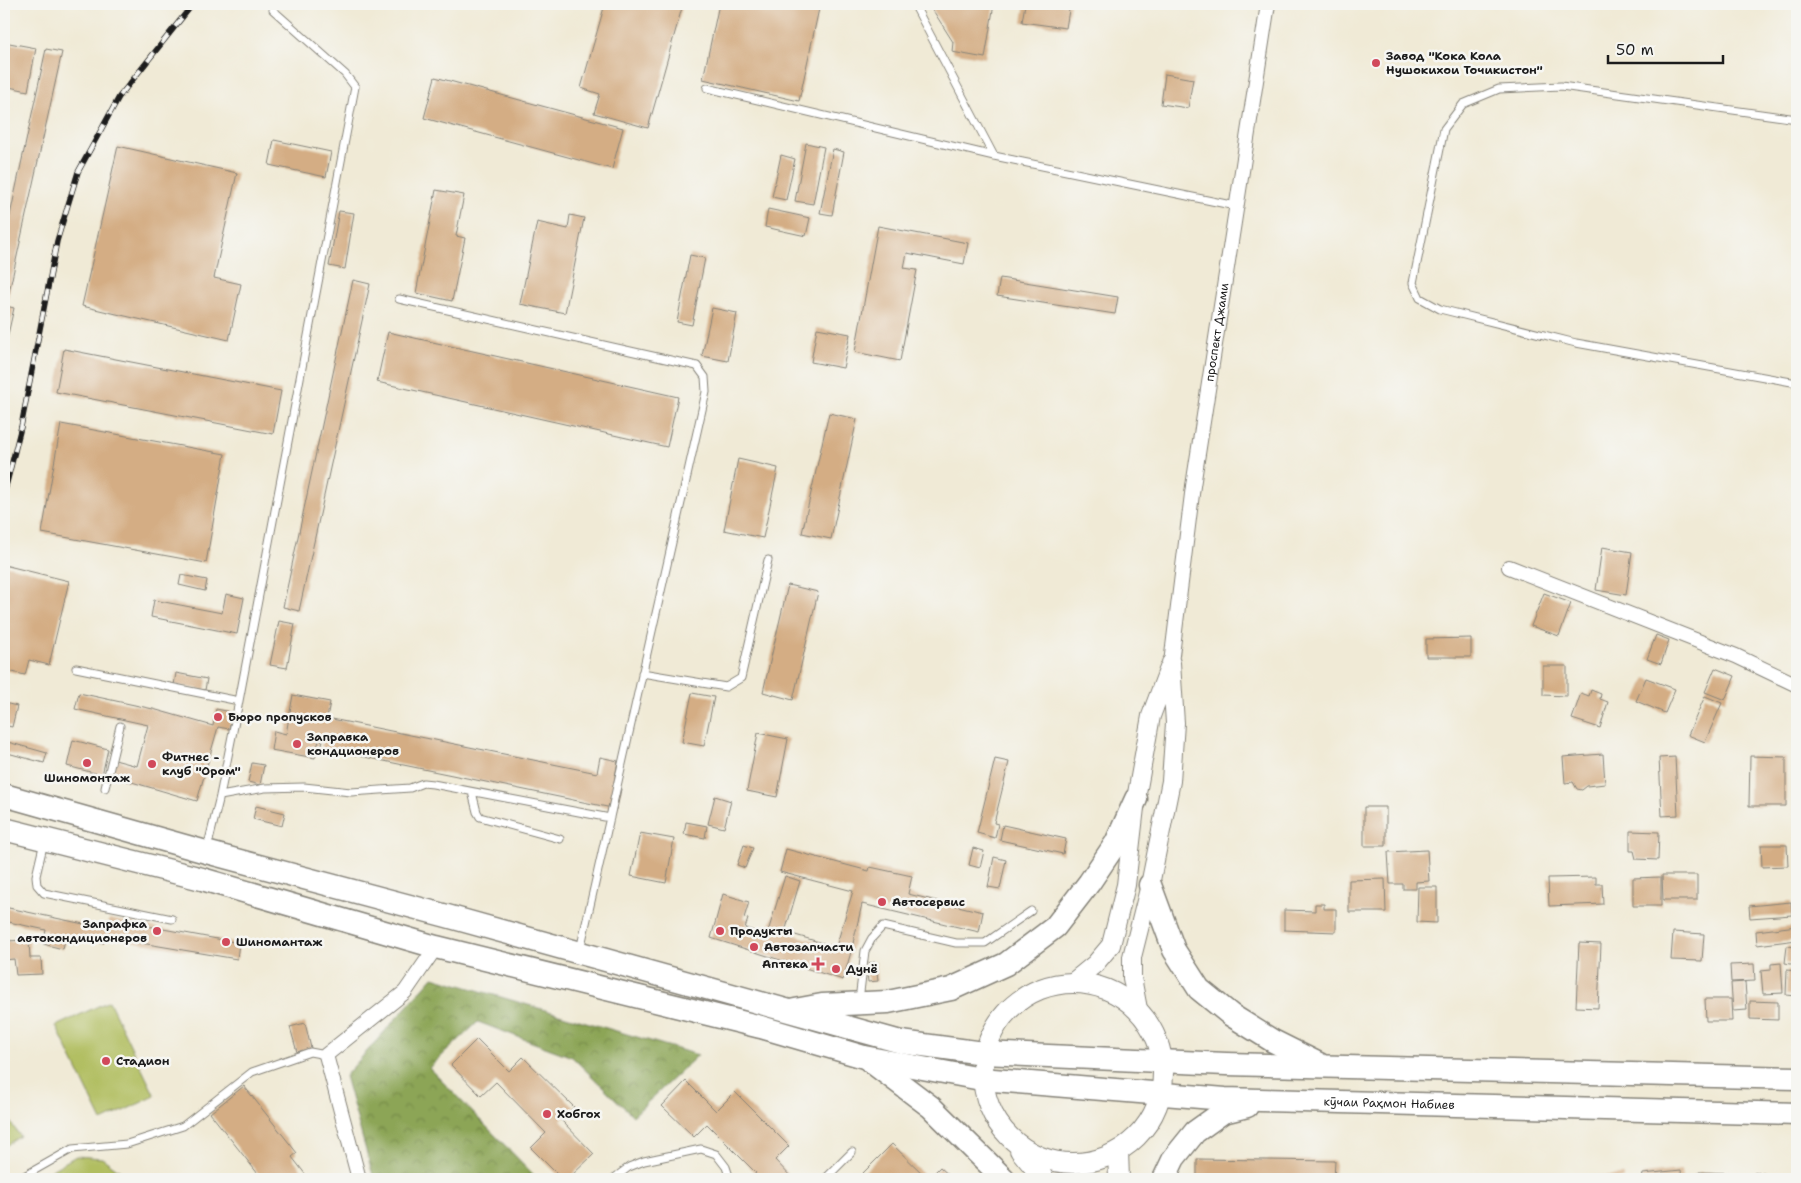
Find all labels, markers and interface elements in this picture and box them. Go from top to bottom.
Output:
scale bar [1608,32,1724,64]
text: 50 m [1616,40,1654,60]
place label: Завод "Кока Кола Нушокихои Точикистон" [1386,48,1543,78]
marker: Завод "Кока Кола Нушокихои Точикистон" [1370,57,1382,69]
street label: проспект Джами [1201,282,1233,383]
place label: Бюро пропусков [228,709,332,725]
marker: Бюро пропусков [212,711,224,723]
place label: Заправка кондционеров [307,729,399,759]
marker: Заправка кондционеров [291,738,303,750]
place label: Фитнес - клуб "Ором" [162,749,241,779]
marker: Шиномонтаж [81,757,93,769]
marker: Фитнес - клуб "Ором" [146,758,158,770]
place label: Шиномонтаж [44,770,131,786]
place label: Автосервис [892,894,965,910]
marker: Автосервис [876,896,888,908]
place label: Запрафка автокондиционеров [17,916,148,946]
place label: Продукты [730,923,793,939]
marker: Запрафка автокондиционеров [151,925,163,937]
marker: Продукты [714,925,726,937]
place label: Шиномантаж [236,934,323,950]
marker: Шиномантаж [220,936,232,948]
place label: Автозапчасти [764,939,854,955]
marker: Автозапчасти [748,941,760,953]
place label: Аптека [762,956,809,972]
marker: Аптека [812,958,824,970]
place label: Дунё [846,961,878,977]
marker: Дунё [830,963,842,975]
place label: Стадион [116,1053,170,1069]
marker: Стадион [100,1055,112,1067]
street label: кӯчаи Раҳмон Набиев [1323,1094,1455,1113]
place label: Хобгох [557,1106,601,1122]
marker: Хобгох [541,1108,553,1120]

